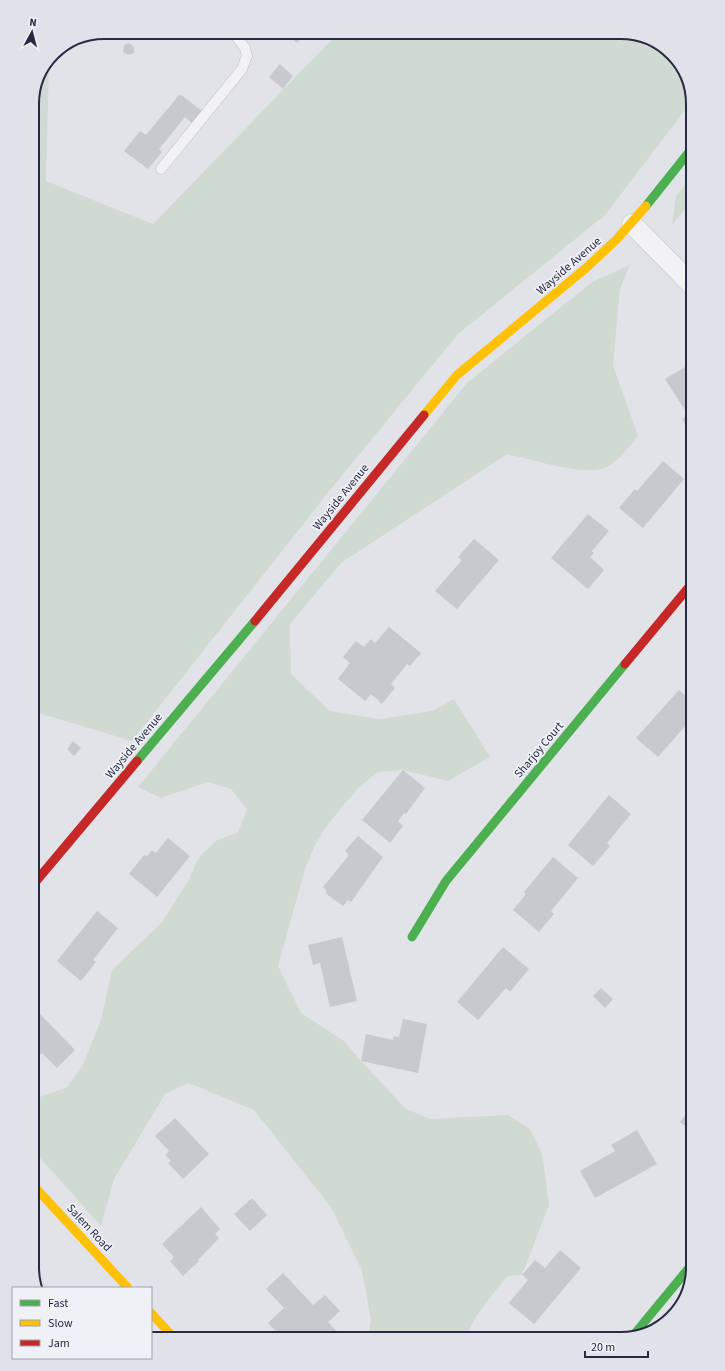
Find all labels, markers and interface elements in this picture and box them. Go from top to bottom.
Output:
north arrow [12,12,52,52]
text: N [29,15,38,30]
street label: Wayside Avenue [533,233,605,299]
street label: Wayside Avenue [309,460,373,534]
street label: Wayside Avenue [101,710,167,782]
street label: Sharjoy Court [510,718,568,782]
street label: Salem Road [62,1200,116,1256]
legend [12,1287,152,1359]
text: Fast [48,1295,68,1312]
text: Slow [48,1315,73,1332]
scale bar [585,1333,648,1359]
text: Jam [48,1335,70,1352]
text: 20 m [591,1339,615,1356]

